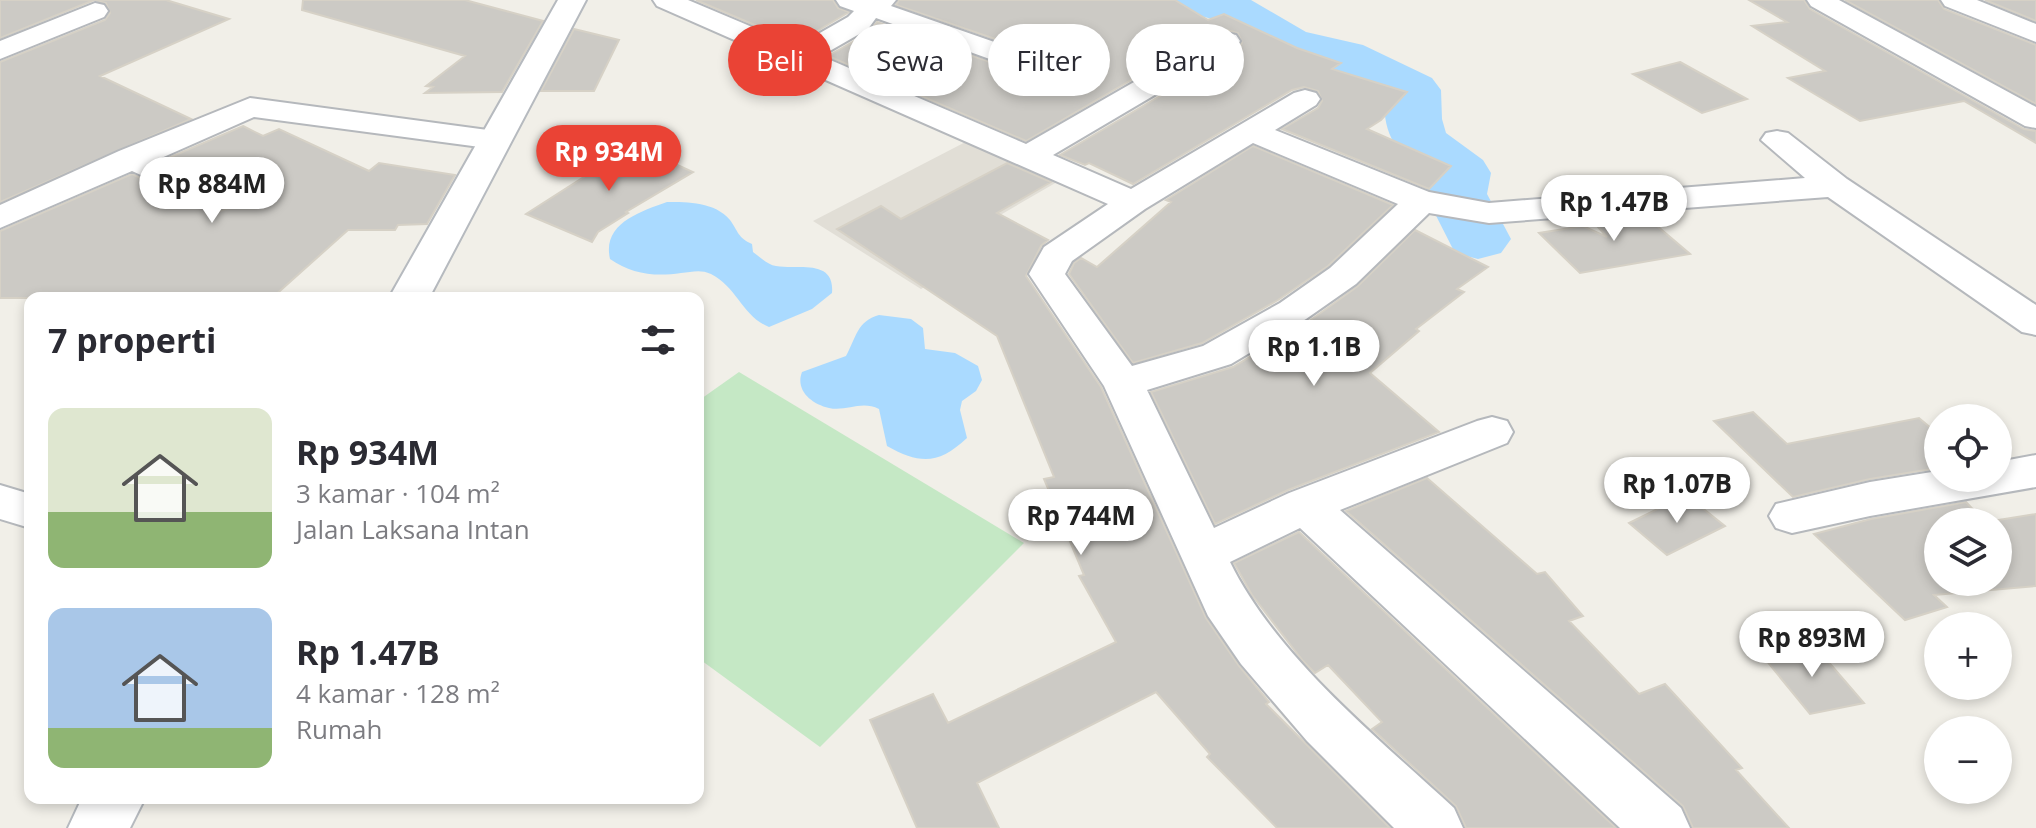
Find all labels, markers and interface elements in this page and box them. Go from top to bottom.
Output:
chip: Beli [728,24,832,96]
chip: Sewa [848,24,972,96]
chip: Filter [988,24,1110,96]
chip: Baru [1126,24,1244,96]
pin: Rp 934M [535,125,683,193]
text: Rp 934M [554,133,664,169]
pin: Rp 884M [138,157,286,225]
text: Rp 884M [157,165,267,201]
pin: Rp 1.47B [1531,175,1697,243]
text: Rp 1.47B [1559,183,1669,219]
text: 7 properti [48,317,216,363]
icon: filters [636,318,680,362]
pin: Rp 1.1B [1240,320,1388,388]
text: Rp 1.1B [1267,328,1362,364]
map controls [1924,404,2012,804]
button: locate [1924,404,2012,492]
text: Rp 934M [296,429,439,475]
icon: home [112,440,208,536]
pin: Rp 1.07B [1594,457,1760,525]
text: Rp 1.07B [1622,465,1732,501]
text: 3 kamar · 104 m² [296,475,500,511]
pin: Rp 744M [1007,489,1155,557]
text: Rp 744M [1026,497,1136,533]
button: layers [1924,508,2012,596]
text: Jalan Laksana Intan [296,511,530,547]
pin: Rp 893M [1738,611,1886,679]
button: + [1924,612,2012,700]
text: Rp 893M [1757,619,1867,655]
text: Rp 1.47B [296,629,440,675]
icon: home [112,640,208,736]
text: 4 kamar · 128 m² [296,675,500,711]
text: Rumah [296,711,382,747]
button: − [1924,716,2012,804]

